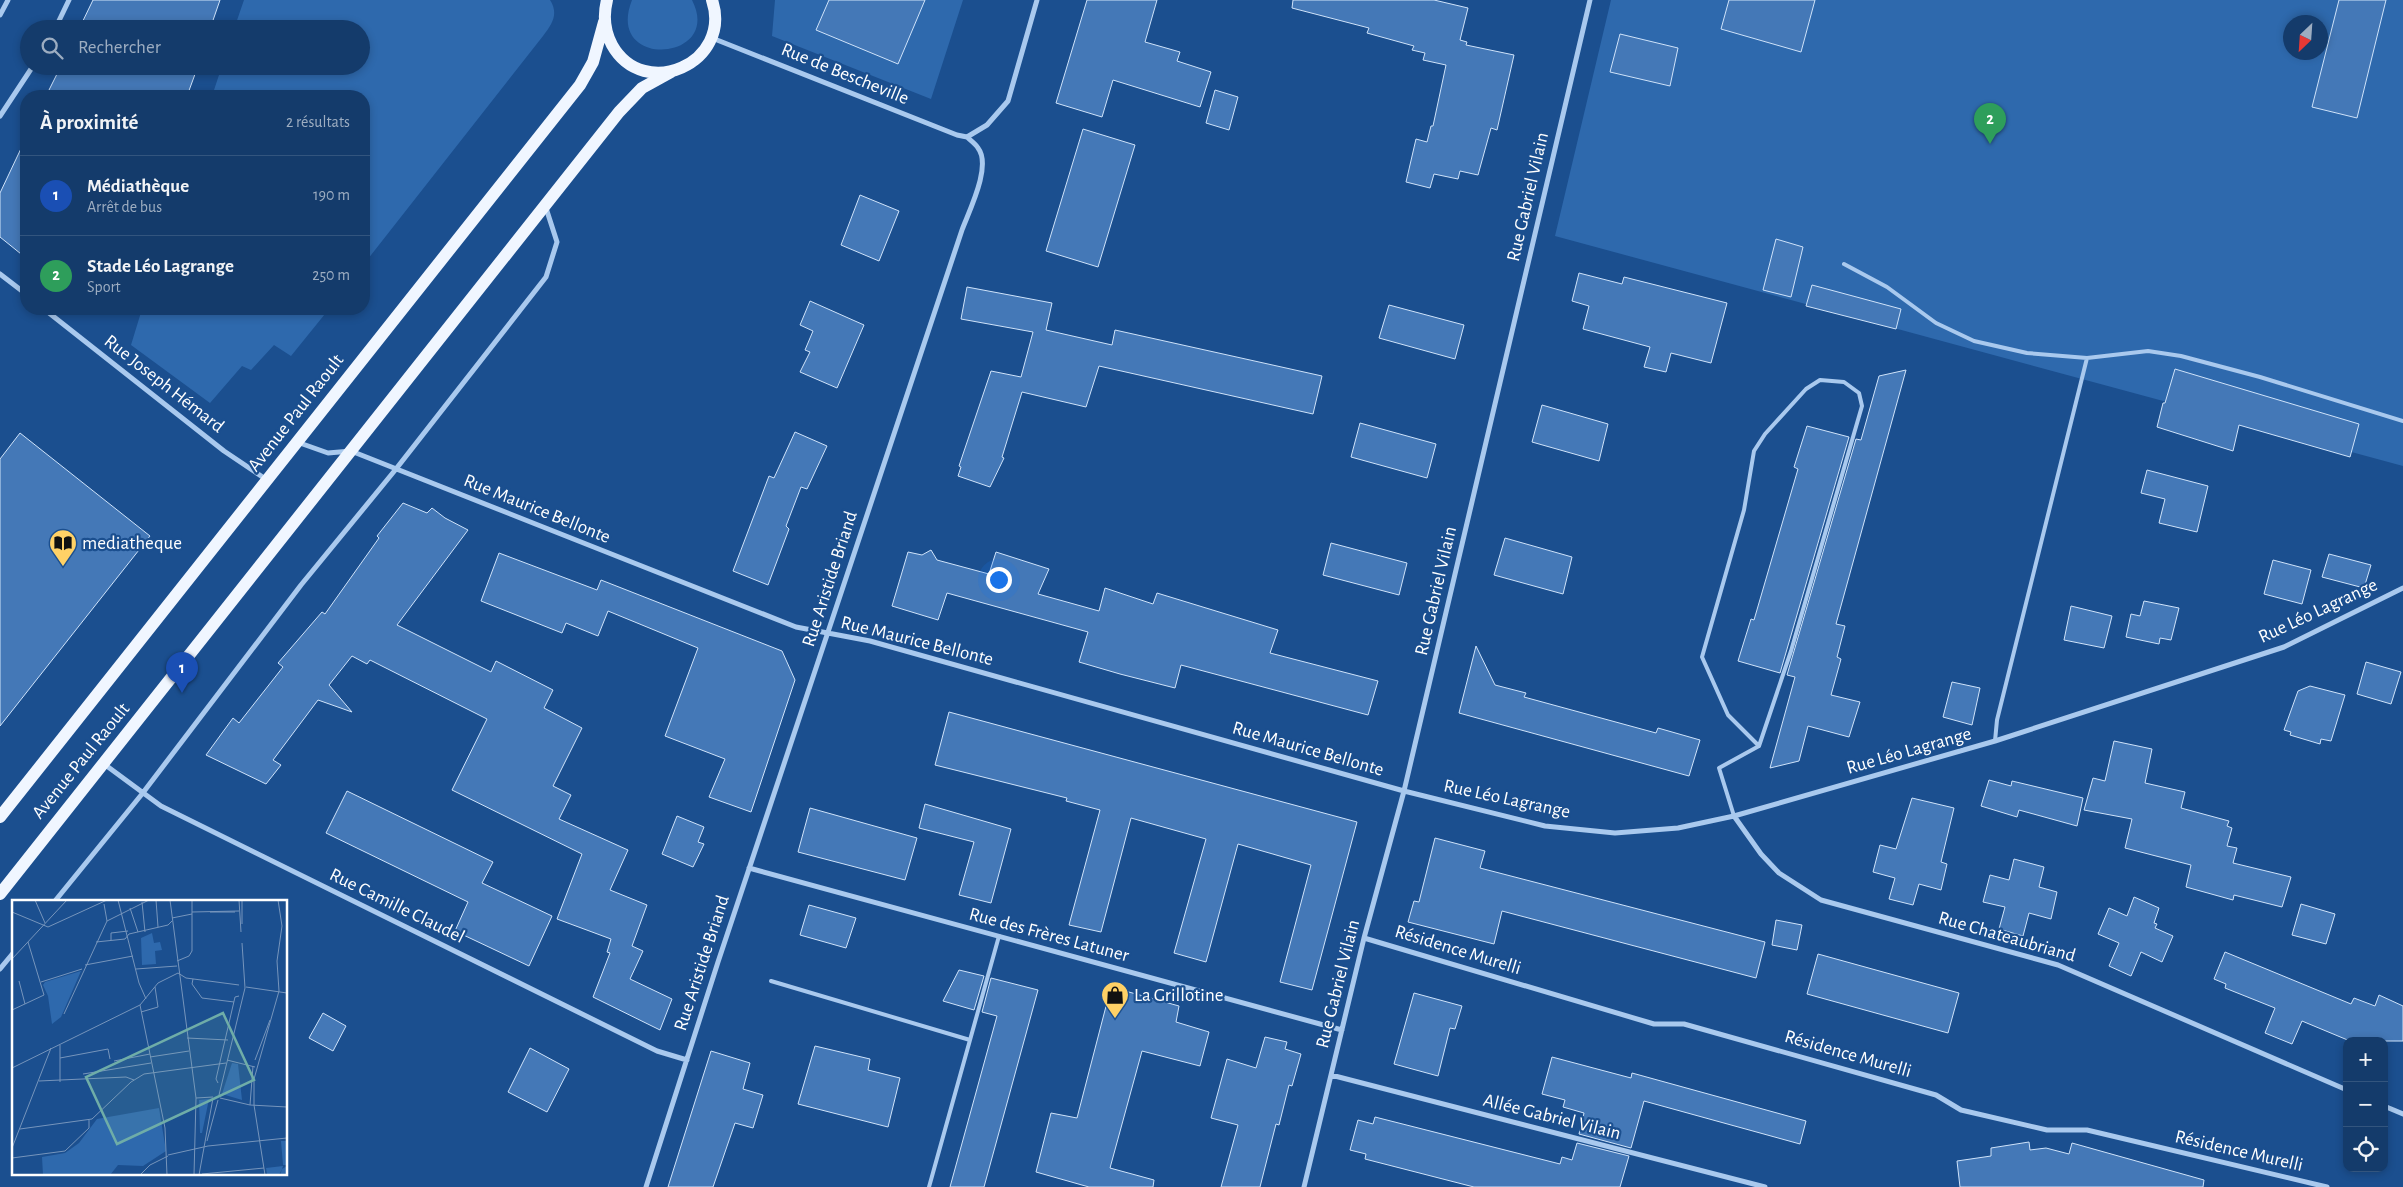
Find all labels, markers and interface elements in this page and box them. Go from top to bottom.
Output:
north arrow [2283,15,2328,60]
search box [20,20,370,75]
icon: search [38,34,66,62]
text: Rechercher [78,38,161,57]
street label: Rue de Bescheville [778,40,912,108]
pin: 2 [1974,103,2006,144]
text: À proximité [40,112,138,133]
text: 2 résultats [286,114,350,130]
street label: Rue Gabriel Vilain [1504,131,1552,263]
text: Médiathèque [87,177,189,196]
text: 1 [53,187,59,203]
text: 190 m [313,187,350,203]
text: Arrêt de bus [87,199,162,215]
text: Stade Léo Lagrange [87,257,234,276]
text: 2 [52,267,60,283]
text: 250 m [312,267,350,283]
text: Sport [87,279,121,295]
street label: Rue Joseph Hémard [101,332,228,437]
street label: Avenue Paul Raoult [245,351,347,475]
street label: Rue Maurice Bellonte [461,471,613,547]
street label: Rue Aristide Briand [799,509,861,649]
street label: Rue Gabriel Vilain [1412,525,1460,657]
library icon: mediatheque [48,528,78,567]
place label: mediatheque [82,534,182,553]
your location [986,567,1012,593]
street label: Rue Léo Lagrange [2256,575,2380,647]
street label: Rue Maurice Bellonte [839,613,995,669]
pin: 1 [166,652,198,693]
street label: Avenue Paul Raoult [29,699,133,823]
street label: Rue Maurice Bellonte [1230,718,1386,780]
street label: Rue Léo Lagrange [1844,724,1974,778]
street label: Rue Léo Lagrange [1442,776,1572,822]
street label: Rue Camille Claudel [327,865,467,947]
street label: Rue Aristide Briand [671,893,733,1033]
inset map [12,900,288,1174]
street label: Rue des Frères Latuner [967,904,1131,966]
street label: Rue Chateaubriand [1936,908,2078,966]
street label: Rue Gabriel Vilain [1313,918,1363,1050]
street label: Résidence Murelli [1393,922,1523,978]
shop icon: La Grillotine [1100,980,1130,1019]
place label: La Grillotine [1134,986,1224,1005]
street label: Résidence Murelli [1782,1027,1914,1081]
map controls [2343,1037,2388,1172]
button: + [2343,1037,2388,1082]
button: − [2343,1082,2388,1127]
street label: Allée Gabriel Vilain [1481,1091,1623,1143]
street label: Résidence Murelli [2173,1127,2305,1175]
button: locate [2343,1127,2388,1172]

